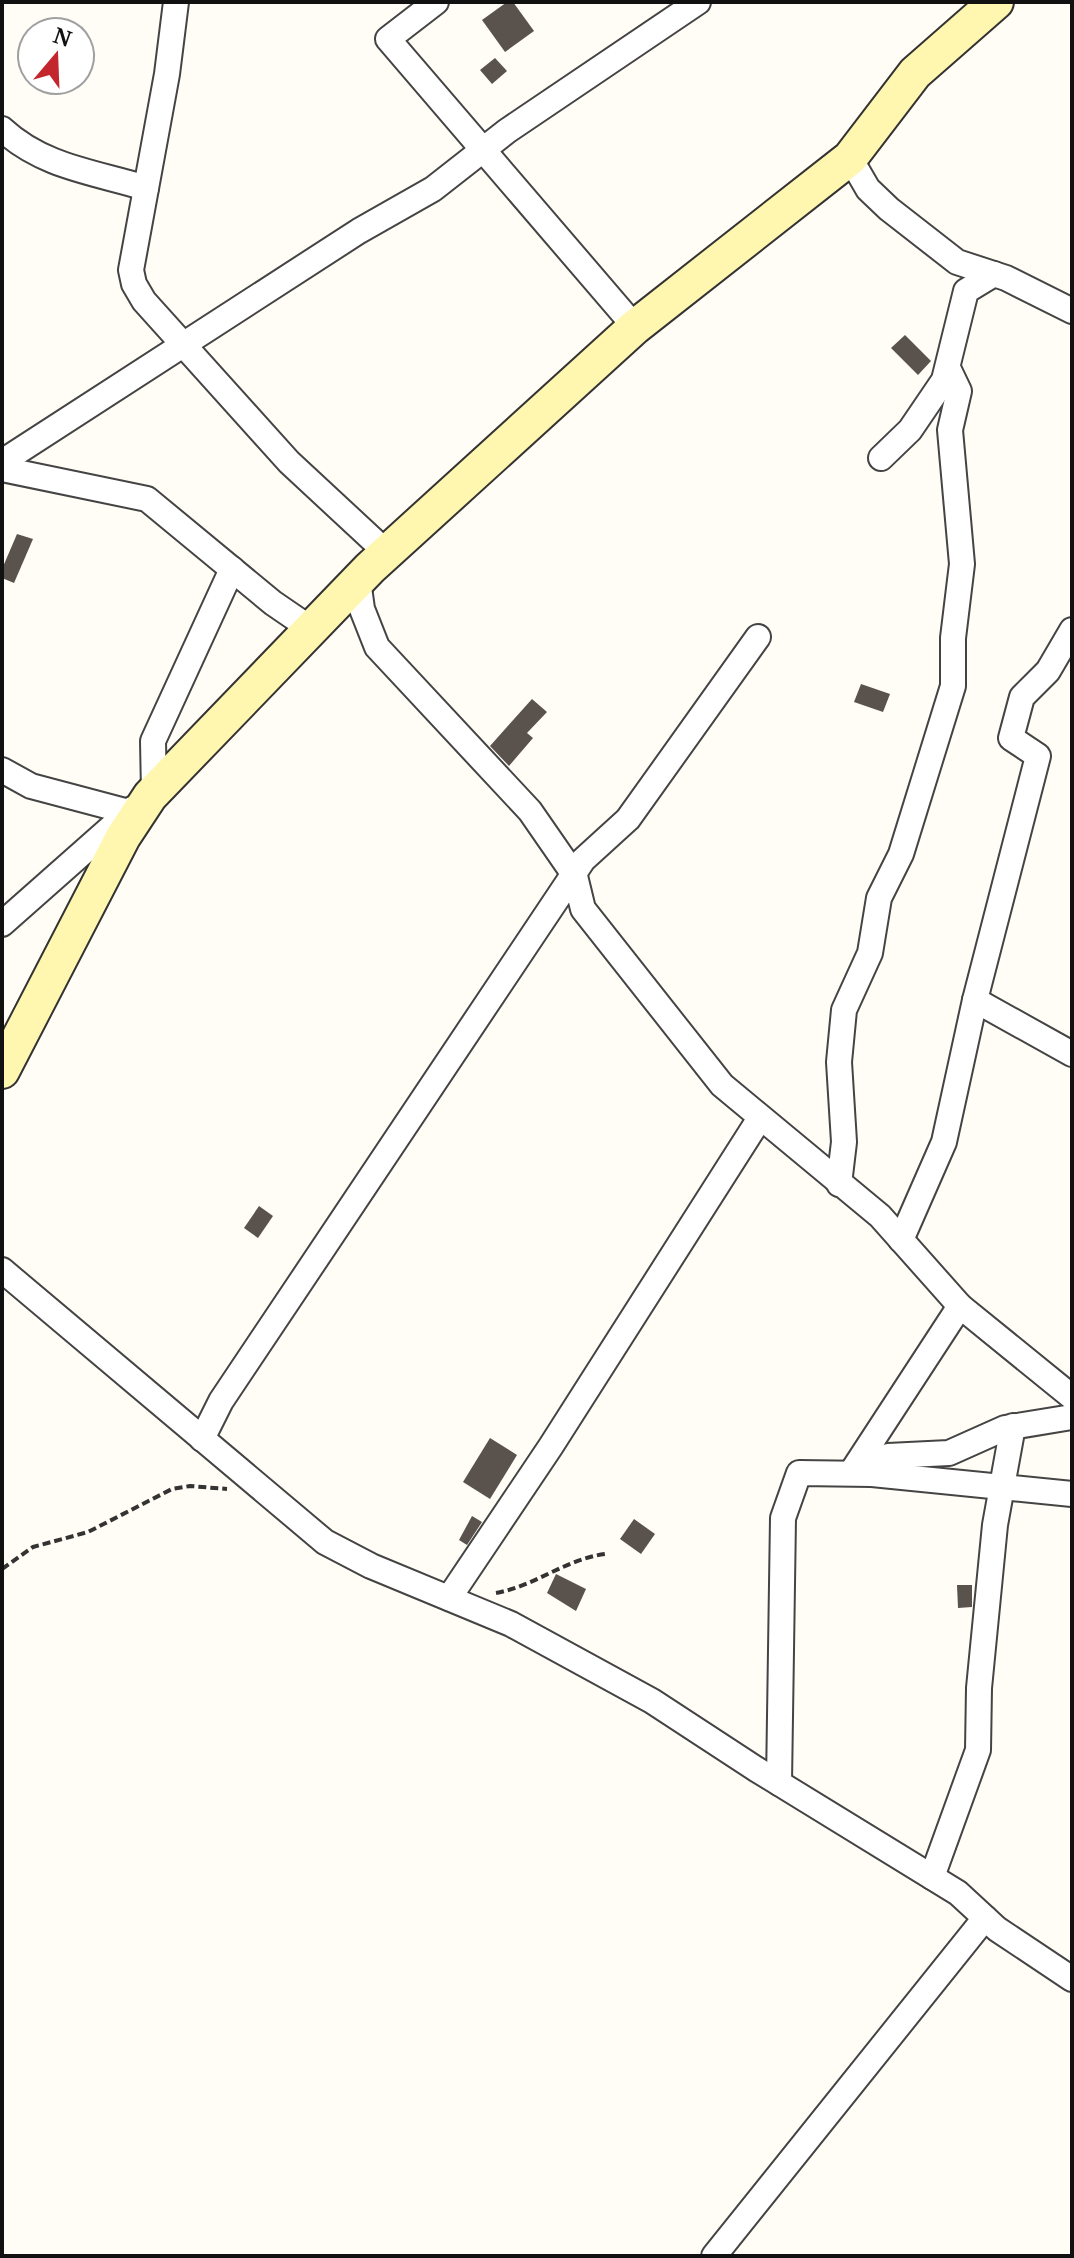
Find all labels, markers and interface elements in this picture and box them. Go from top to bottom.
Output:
north arrow [16,16,96,96]
text: N [50,19,76,53]

